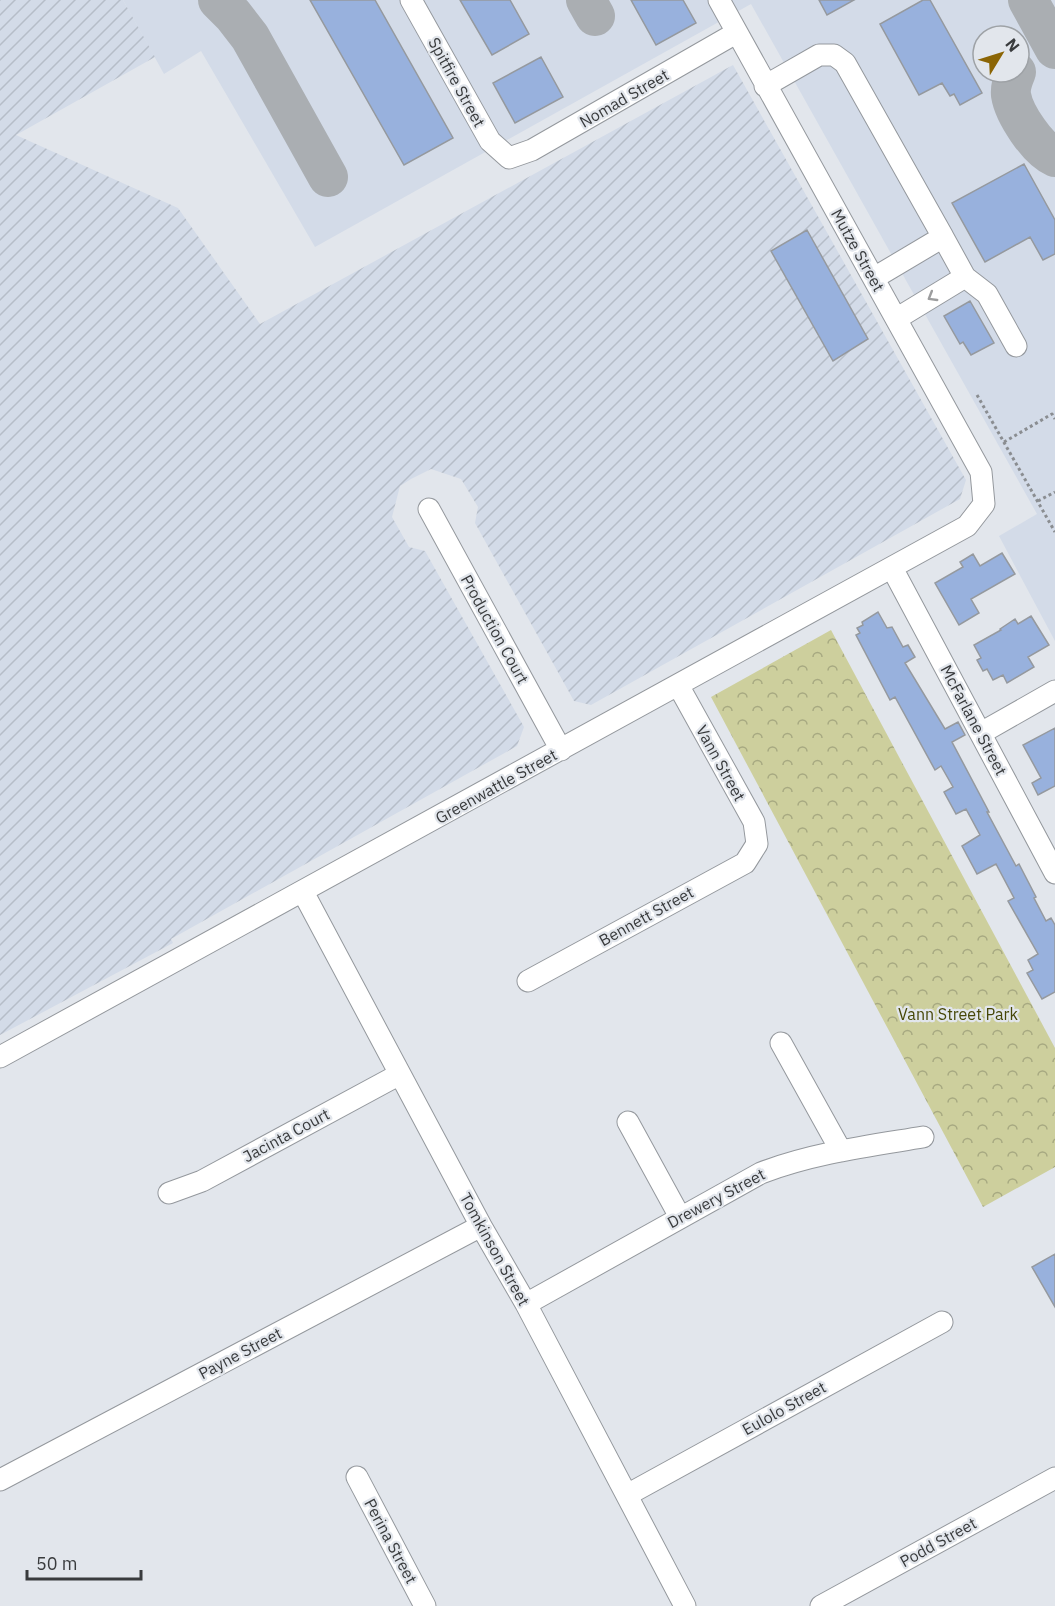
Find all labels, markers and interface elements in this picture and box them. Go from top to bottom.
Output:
north arrow [971,24,1031,84]
street label: Spitfire Street [424,34,490,130]
text: N [1001,34,1024,55]
street label: Nomad Street [576,64,672,132]
street label: Mutze Street [827,205,889,295]
one-way arrow [928,290,938,301]
street label: Production Court [457,571,533,687]
street label: McFarlane Street [936,661,1012,779]
street label: Vann Street [692,722,750,804]
street label: Greenwattle Street [432,744,560,828]
street label: Bennett Street [595,882,697,950]
park label: Vann Street Park [898,1004,1018,1024]
street label: Jacinta Court [239,1104,333,1166]
street label: Drewery Street [664,1164,768,1232]
street label: Tomkinson Street [456,1189,534,1309]
street label: Payne Street [195,1323,285,1383]
street label: Eulolo Street [739,1377,829,1439]
street label: Perina Street [360,1495,422,1587]
street label: Podd Street [896,1513,980,1571]
scale bar [27,1543,141,1581]
text: 50 m [36,1552,78,1575]

